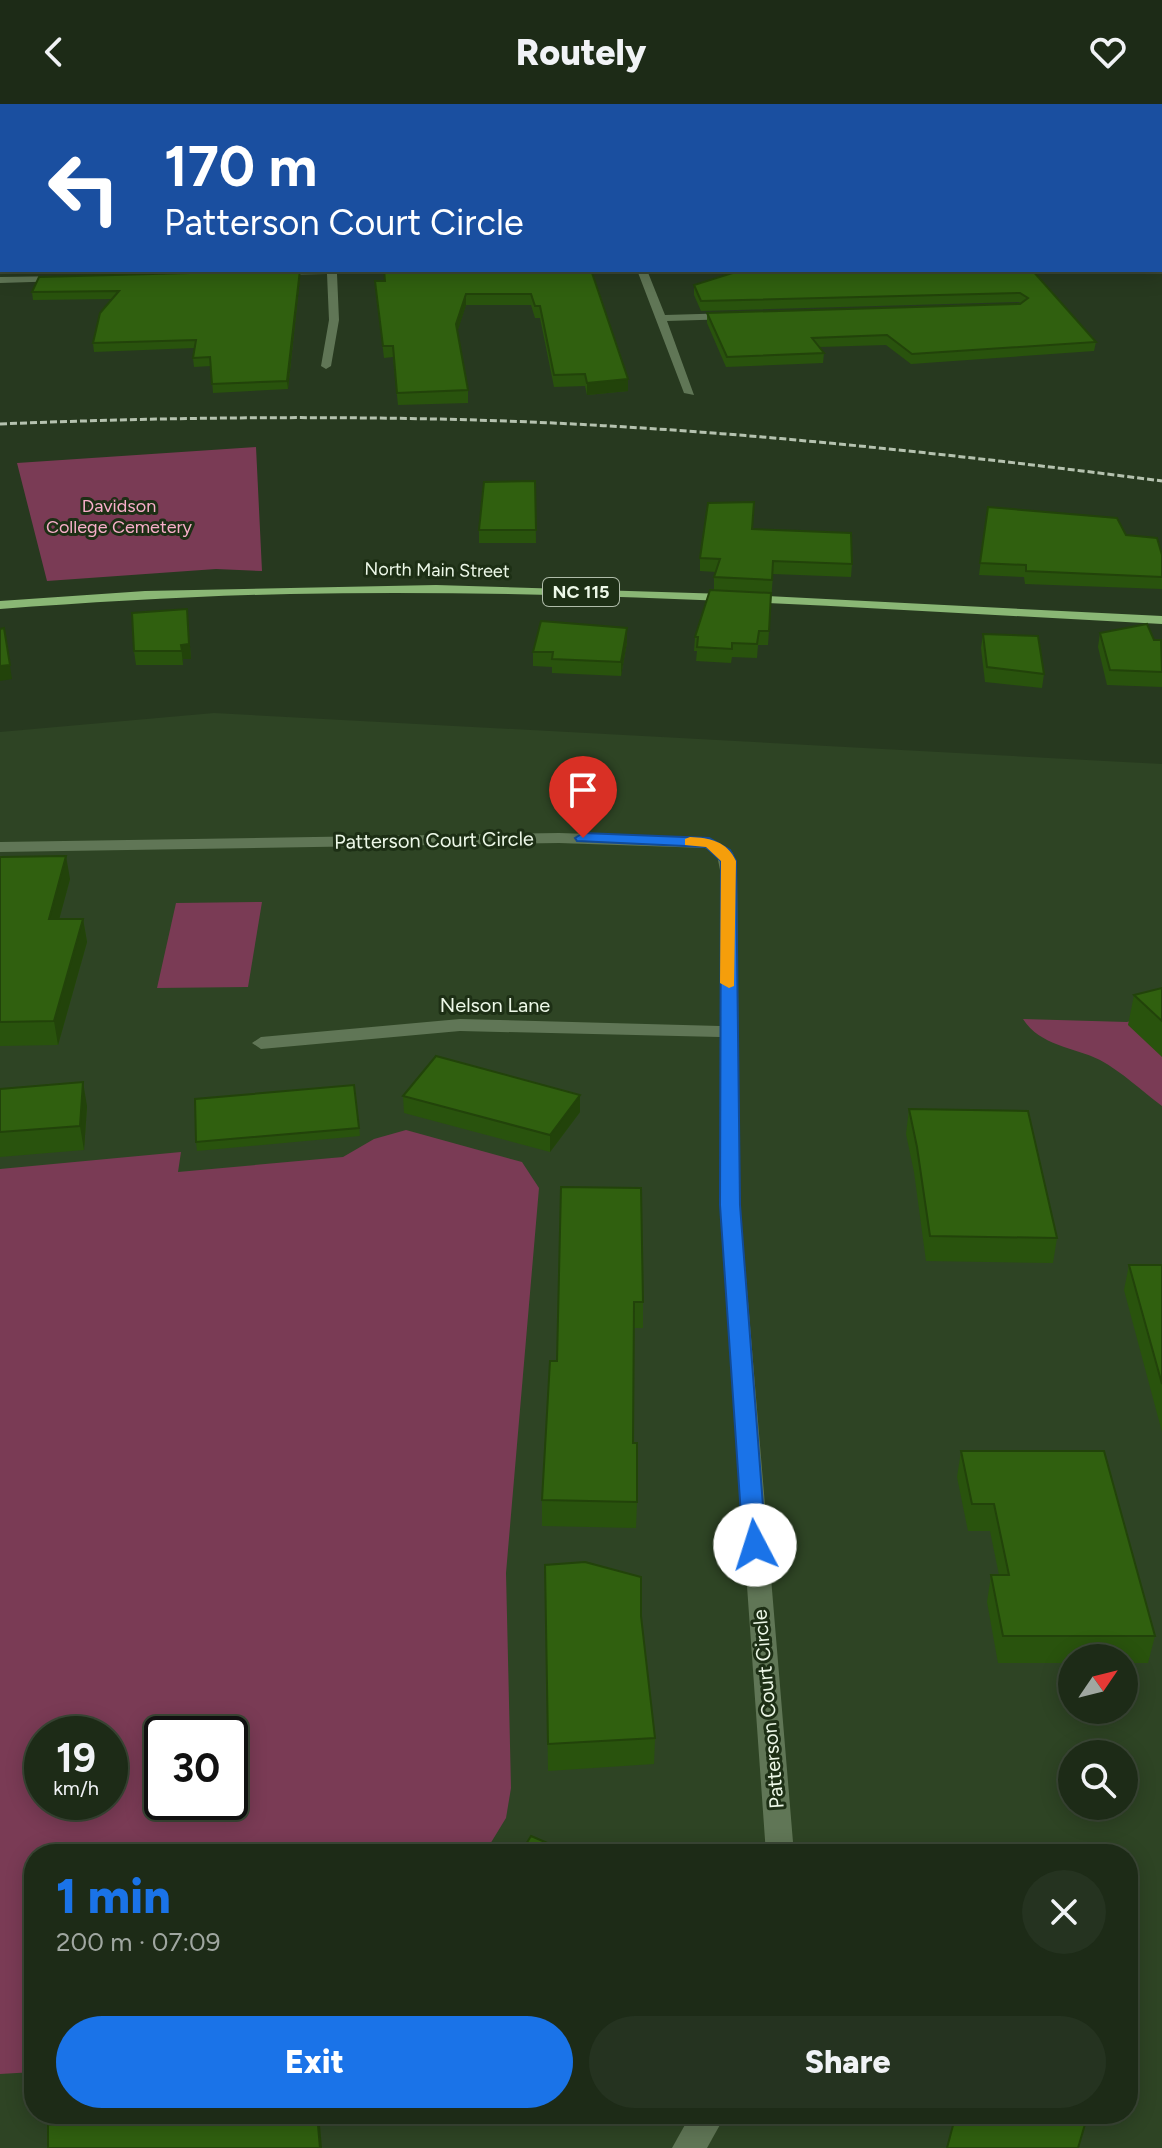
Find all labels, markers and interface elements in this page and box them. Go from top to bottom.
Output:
icon: back [32,30,76,74]
icon: heart [1086,30,1130,74]
text: Routely [516,31,646,74]
text: 170 m [164,133,317,200]
icon: left [32,136,136,240]
text: Patterson Court Circle [164,201,524,244]
park label: Davidson College Cemetery [46,495,193,538]
street label: North Main Street [364,558,510,582]
road number: NC 115 [543,578,619,606]
pin [549,756,617,838]
icon: arrive [561,768,605,812]
street label: Patterson Court Circle [334,826,534,854]
street label: Nelson Lane [440,993,550,1017]
position arrow [713,1503,797,1587]
street label: Patterson Court Circle [747,1608,789,1810]
north arrow [1058,1644,1138,1724]
map controls [1058,1644,1138,1820]
speed limit sign: 30 [144,1716,248,1820]
text: 19 [56,1734,96,1782]
button: search [1058,1740,1138,1820]
text: km/h [53,1776,99,1800]
text: 1 min [56,1867,171,1925]
button: close [1022,1870,1106,1954]
text: 200 m · 07:09 [56,1926,220,1958]
button: Exit [56,2016,573,2108]
button: Share [589,2016,1106,2108]

